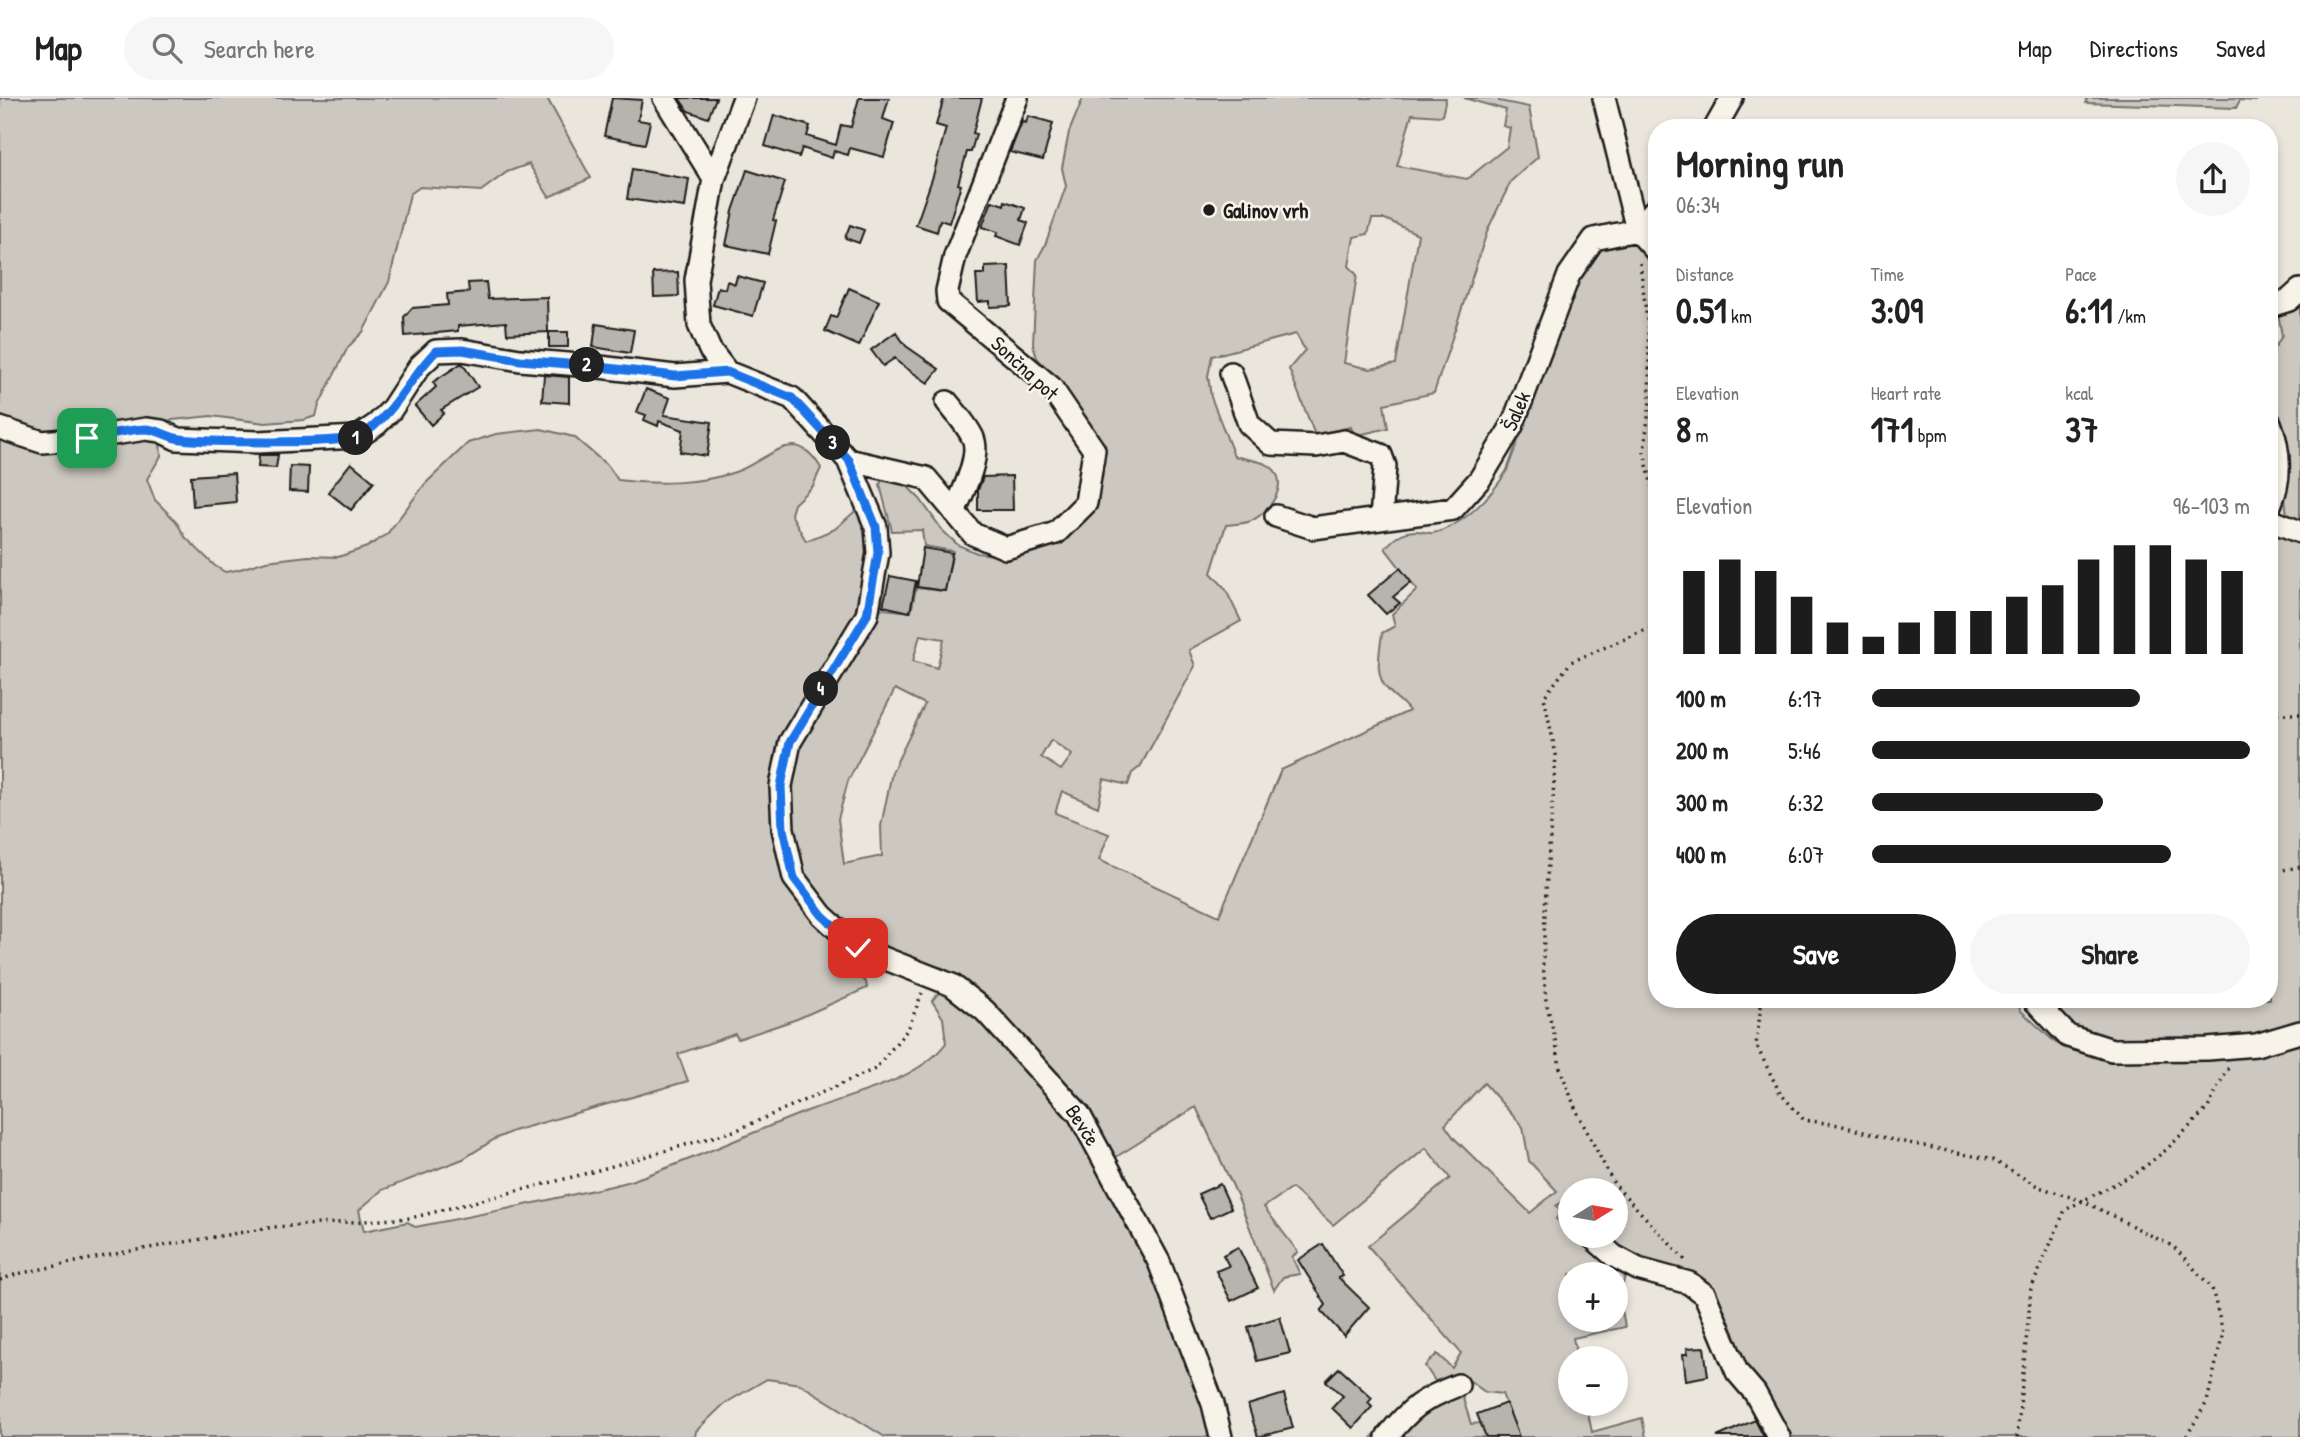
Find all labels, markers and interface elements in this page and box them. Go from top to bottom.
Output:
search box [124,17,614,80]
text: Map [35,26,82,70]
icon: search [148,29,186,67]
text: Search here [204,31,315,66]
text: Map [2018,32,2052,64]
text: Directions [2090,32,2178,64]
text: Saved [2216,32,2265,64]
text: Morning run [1676,137,1844,189]
button: share [2176,142,2250,216]
text: 06:34 [1676,189,1720,220]
place label: Galinov vrh [1223,196,1308,225]
marker: Galinov vrh [1201,202,1217,218]
text: Distance [1676,261,1734,287]
text: Time [1871,261,1904,287]
text: Pace [2065,261,2097,287]
text: 0.51 [1676,287,1727,334]
text: 3:09 [1871,287,1923,334]
text: 6:11 [2065,287,2113,334]
text: km [1727,303,1752,329]
text: /km [2113,303,2146,329]
street label: Sončna pot [985,329,1066,407]
pin: 2 [570,348,604,382]
text: 2 [582,351,591,377]
text: Elevation [1676,380,1739,406]
text: Heart rate [1871,380,1942,406]
text: kcal [2065,380,2093,406]
street label: Šalek [1495,386,1537,435]
text: 8 [1676,406,1691,453]
text: 171 [1871,406,1913,453]
text: 37 [2065,406,2098,453]
pin [57,408,117,468]
icon: arrive [68,419,106,457]
pin: 1 [338,420,374,456]
text: m [1691,422,1708,448]
text: bpm [1913,422,1947,448]
text: 1 [352,424,359,450]
pin: 3 [816,426,850,460]
text: 3 [828,429,837,455]
text: Elevation [1676,490,1752,521]
text: 96–103 m [2173,490,2250,521]
pin: 4 [804,672,838,706]
text: 4 [817,675,824,701]
text: 100 m [1676,683,1726,714]
text: 6:17 [1788,683,1822,714]
text: 200 m [1676,735,1728,766]
text: 5:46 [1788,735,1821,766]
text: 300 m [1676,787,1728,818]
text: 6:32 [1788,787,1824,818]
text: 400 m [1676,839,1726,870]
text: 6:07 [1788,839,1824,870]
button: Save [1676,914,1956,994]
button: Share [1970,914,2250,994]
pin [828,918,888,978]
icon: check [839,929,877,967]
street label: Bevče [1059,1099,1107,1151]
north arrow [1558,1178,1628,1248]
map controls [1558,1178,1628,1416]
button: + [1558,1262,1628,1332]
button: − [1558,1346,1628,1416]

